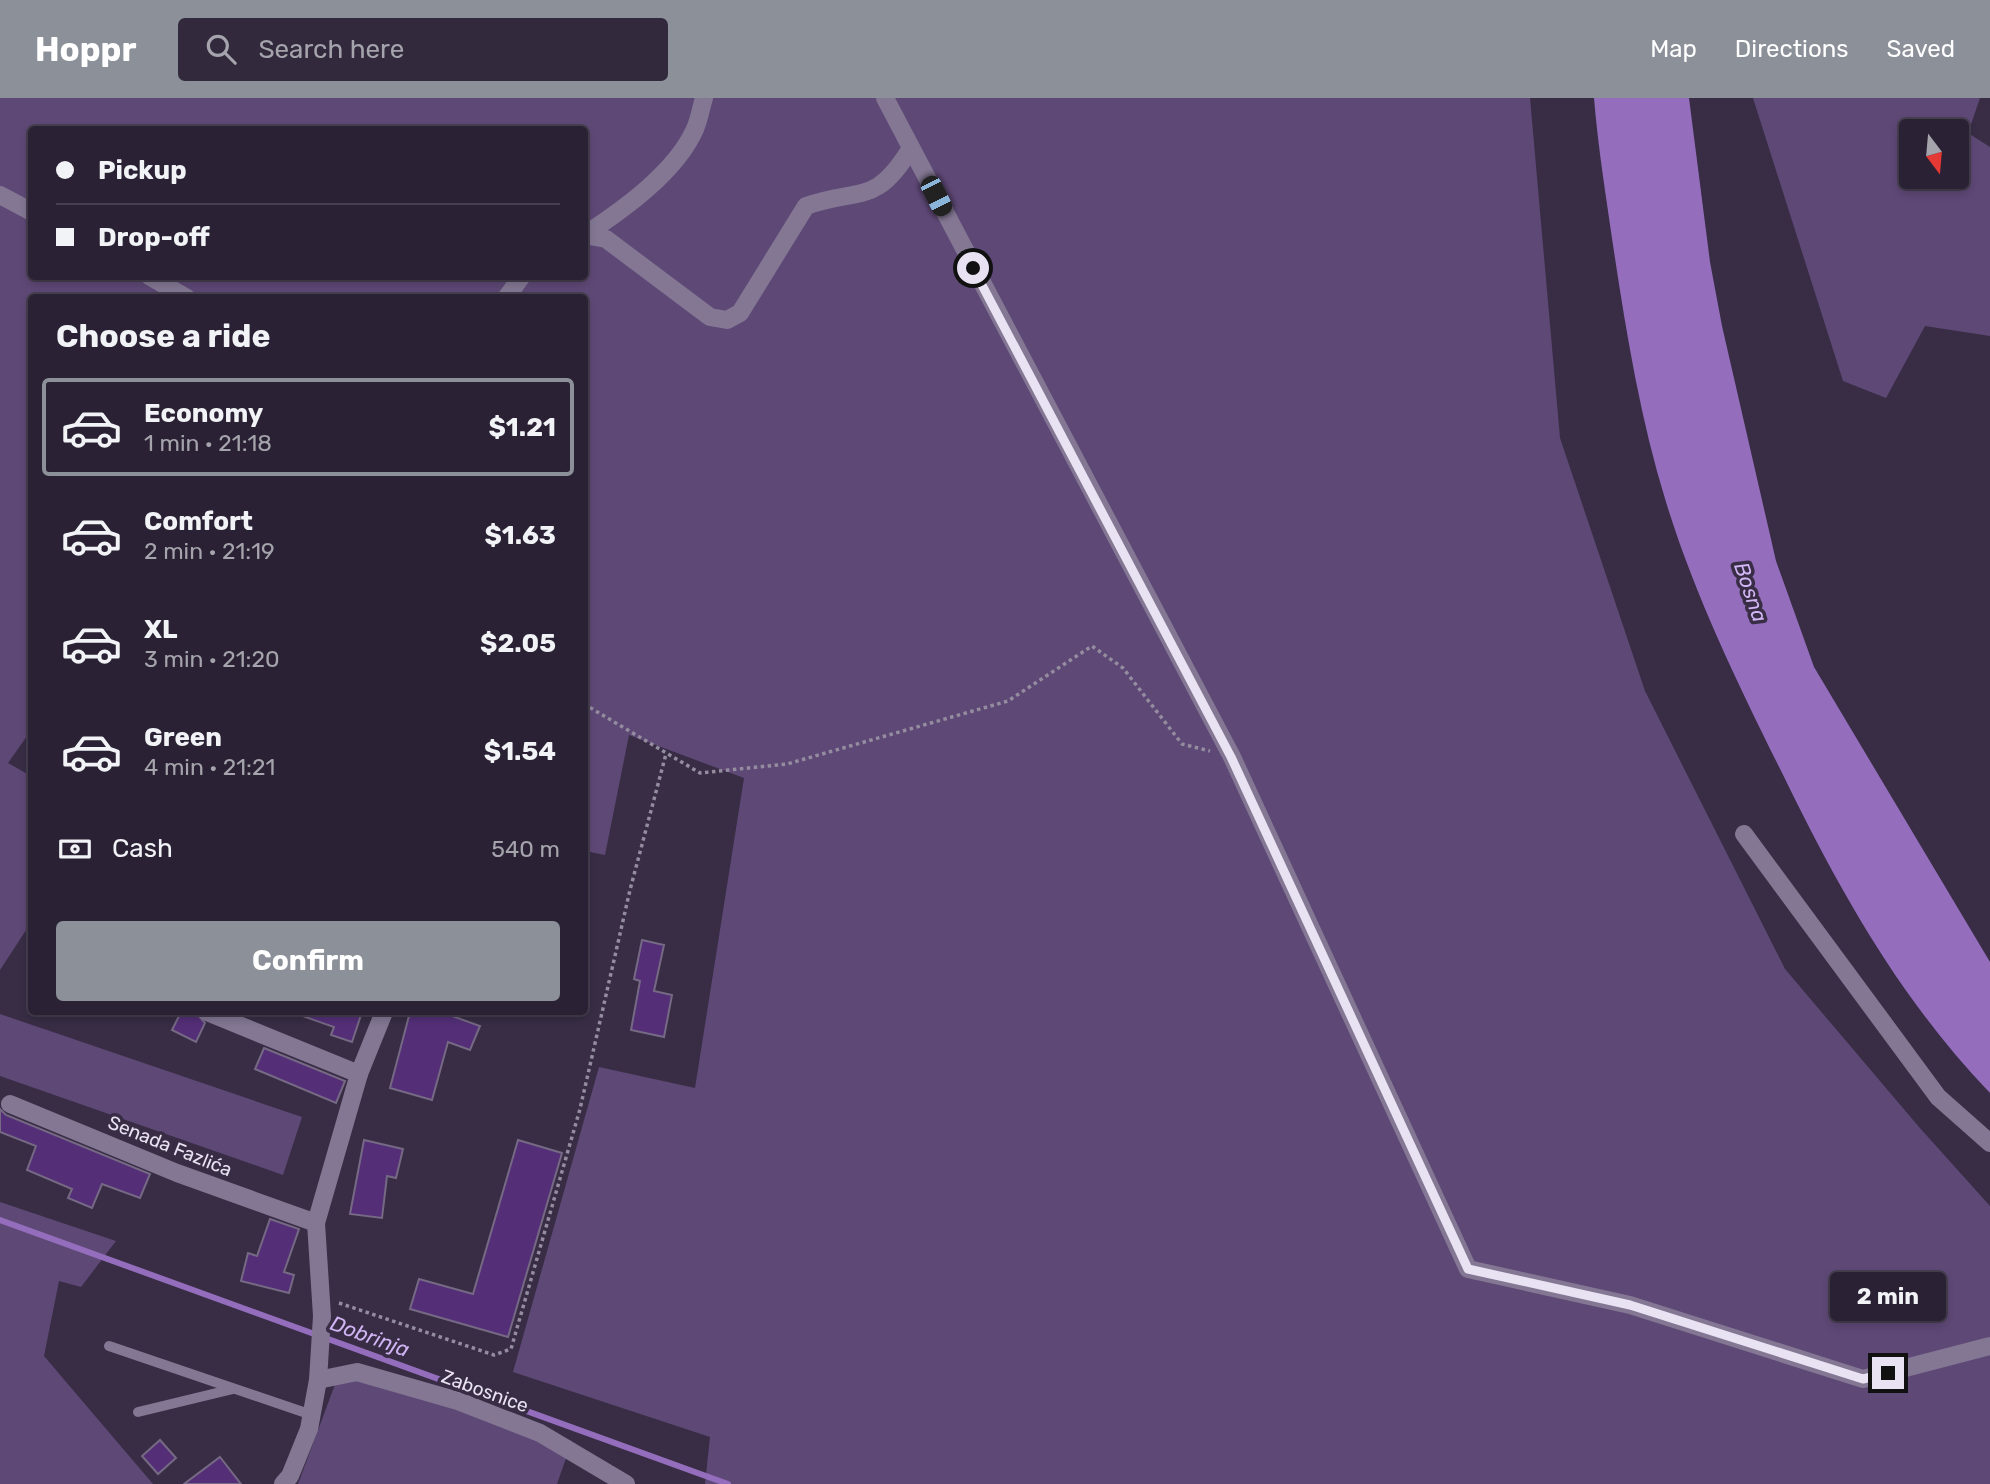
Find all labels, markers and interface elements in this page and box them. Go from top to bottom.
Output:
search box [178,18,668,81]
text: Hoppr [35,30,136,69]
icon: search [202,30,240,68]
text: Search here [258,34,404,65]
text: Map [1650,35,1697,63]
text: Directions [1735,35,1848,63]
text: Saved [1886,35,1955,63]
north arrow [1899,119,1969,189]
map controls [1899,119,1969,189]
text: Pickup [98,155,187,186]
car [918,173,955,219]
text: Drop-off [98,222,210,253]
route start [957,252,989,284]
text: Choose a ride [56,317,270,355]
icon: car [60,396,123,459]
text: Economy [144,398,263,429]
text: $1.21 [489,412,556,443]
text: 1 min · 21:18 [144,429,272,457]
icon: car [60,504,123,567]
text: Comfort [144,506,253,537]
text: $1.63 [484,520,556,551]
text: 2 min · 21:19 [144,537,275,565]
water label: Bosna [1729,559,1773,625]
icon: car [60,612,123,675]
text: XL [144,614,177,645]
text: $2.05 [480,628,556,659]
text: 3 min · 21:20 [144,645,280,673]
icon: car [60,720,123,783]
text: Green [144,722,222,753]
text: $1.54 [484,736,556,767]
text: 4 min · 21:21 [144,753,275,781]
icon: cash [56,830,94,868]
text: Cash [112,833,173,864]
text: 540 m [491,835,560,863]
button: Confirm [56,921,560,1001]
street label: Senada Fazlića [105,1111,235,1181]
callout: 2 min [1830,1272,1946,1320]
text: 2 min [1857,1282,1919,1310]
water label: Dobrinja [327,1310,413,1362]
route end [1872,1357,1904,1389]
street label: Zabosnice [438,1365,532,1417]

